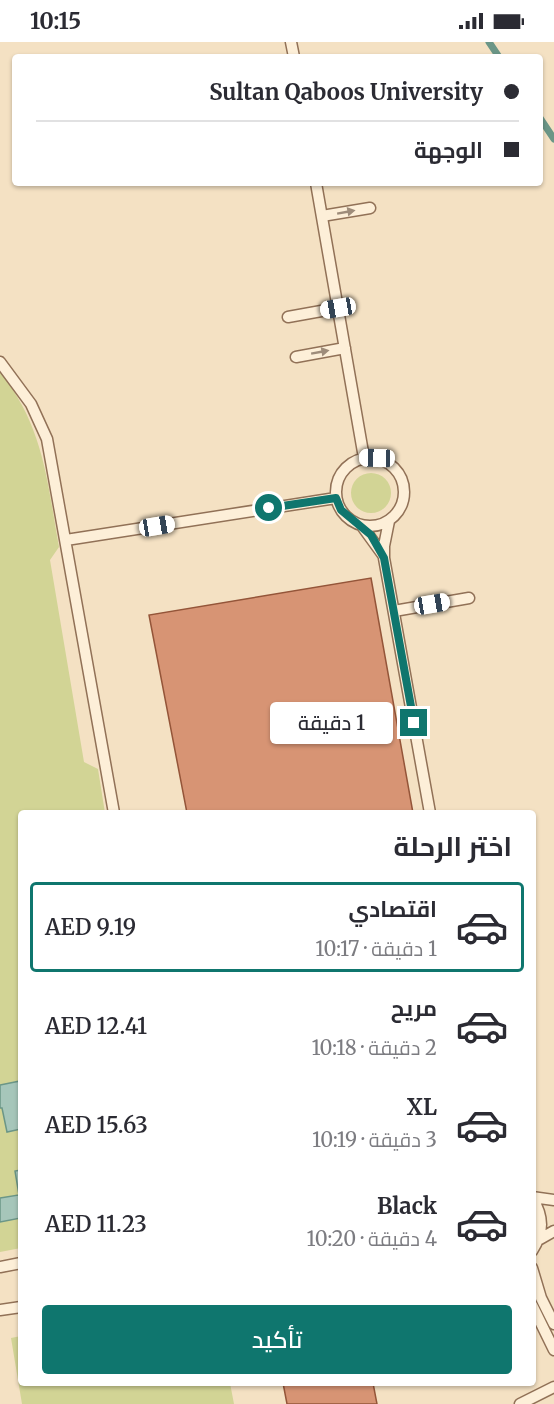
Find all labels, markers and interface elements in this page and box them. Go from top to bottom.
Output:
text: 10:15 [30,7,81,35]
text: Sultan Qaboos University [209,78,483,106]
text: الوجهة [414,136,483,164]
one-way arrow [336,207,355,216]
car [319,296,357,320]
one-way arrow [311,347,330,356]
car [359,449,395,467]
route start [255,494,282,521]
car [138,514,176,538]
car [413,592,451,616]
callout: 1 دقيقة [270,702,393,744]
route end [400,709,427,736]
text: 1 دقيقة [298,710,365,735]
text: اختر الرحلة [393,829,512,863]
text: اقتصادي [348,895,437,923]
icon: car [455,900,509,954]
text: AED 9.19 [45,913,136,941]
text: 1 دقيقة · 10:17 [315,936,437,961]
text: مريح [391,994,437,1022]
icon: car [455,999,509,1053]
text: AED 12.41 [45,1012,147,1040]
text: 2 دقيقة · 10:18 [311,1035,437,1060]
text: XL [407,1093,437,1121]
icon: car [455,1098,509,1152]
text: AED 15.63 [45,1111,148,1139]
text: 3 دقيقة · 10:19 [312,1127,437,1152]
text: Black [377,1192,437,1220]
icon: car [455,1197,509,1251]
text: AED 11.23 [45,1210,147,1238]
text: 4 دقيقة · 10:20 [307,1226,437,1251]
button: تأكيد [42,1305,512,1374]

